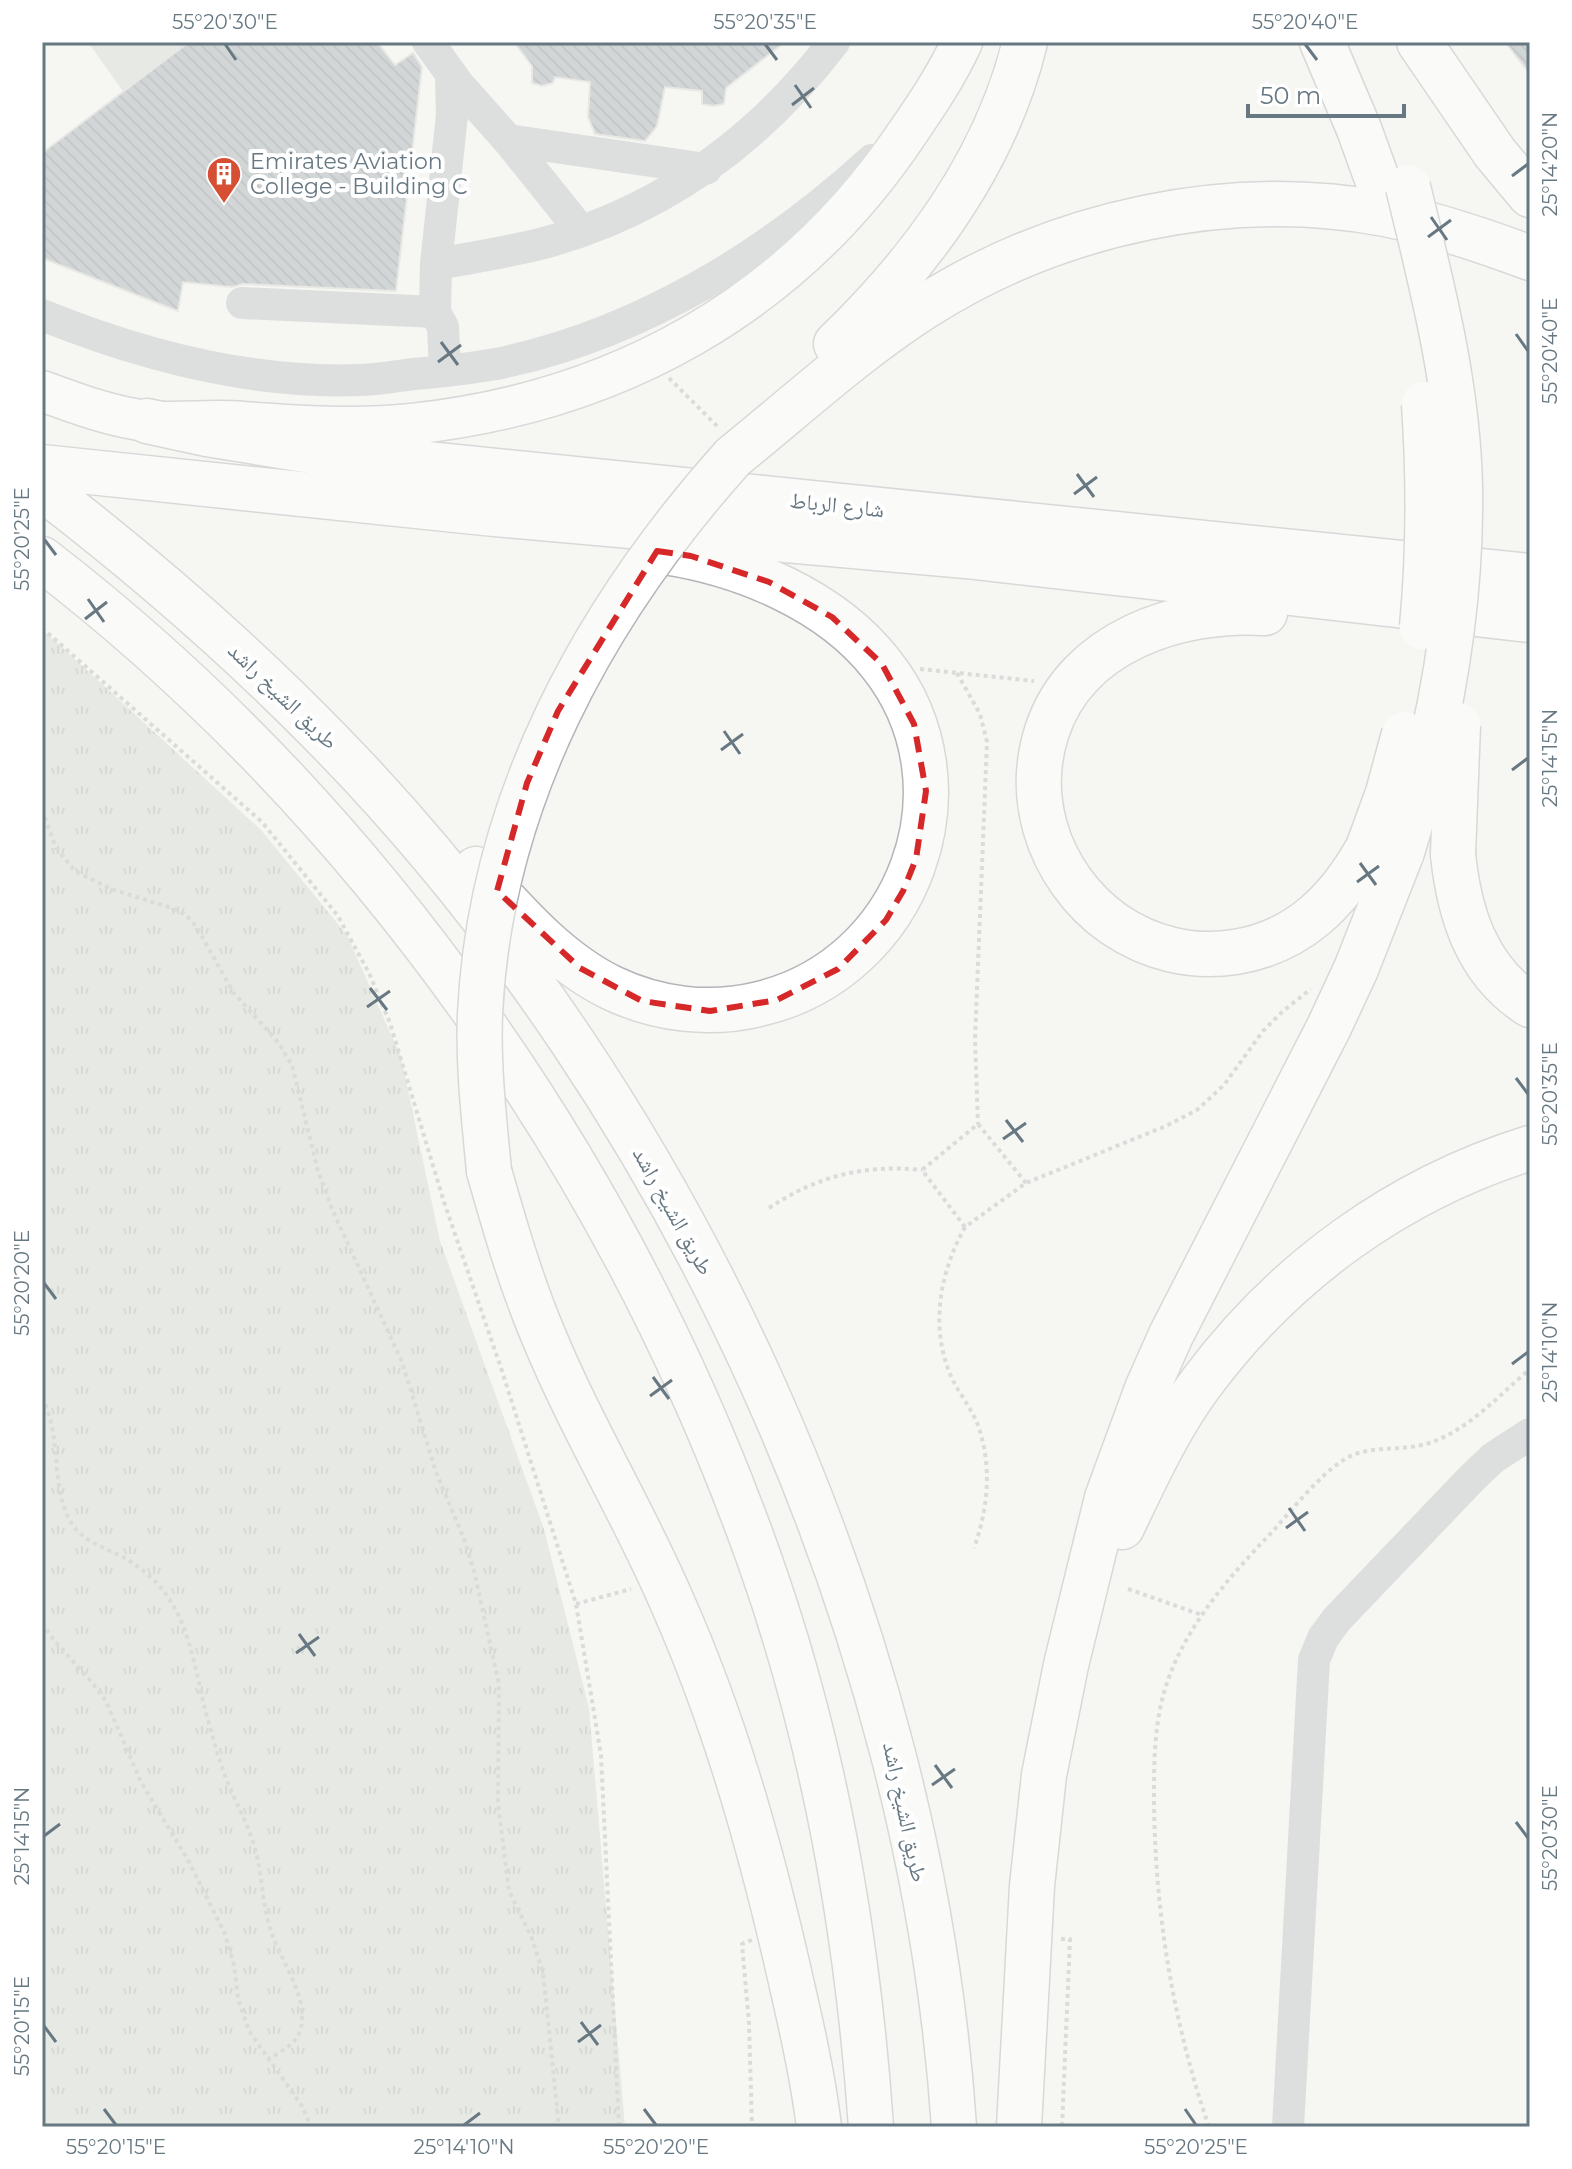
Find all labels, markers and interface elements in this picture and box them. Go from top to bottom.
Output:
text: 55°20'30"E [172,10,278,34]
text: 55°20'35"E [713,10,817,34]
text: 55°20'40"E [1252,10,1358,34]
scale bar [1248,68,1404,118]
text: 50 m [1260,81,1321,110]
text: 25°14'20"N [1538,112,1562,216]
place label: Emirates Aviation College - Building C [250,148,468,200]
building icon: Emirates Aviation College - Building C [205,155,243,205]
text: 55°20'40"E [1538,298,1562,404]
text: 55°20'25"E [10,487,34,591]
street label: شارع الرباط [788,487,886,523]
street label: طريق الشيخ راشد [222,637,344,755]
text: 25°14'15"N [1538,709,1562,807]
text: 55°20'35"E [1538,1042,1562,1146]
street label: طريق الشيخ راشد [627,1142,719,1280]
text: 55°20'20"E [10,1230,34,1336]
text: 25°14'10"N [1538,1302,1562,1402]
street label: طريق الشيخ راشد [877,1740,933,1884]
text: 55°20'30"E [1538,1785,1562,1891]
text: 25°14'15"N [10,1787,34,1885]
text: 55°20'15"E [10,1976,34,2076]
text: 55°20'15"E [66,2135,166,2159]
text: 25°14'10"N [414,2135,514,2159]
text: 55°20'20"E [603,2135,709,2159]
text: 55°20'25"E [1144,2135,1248,2159]

